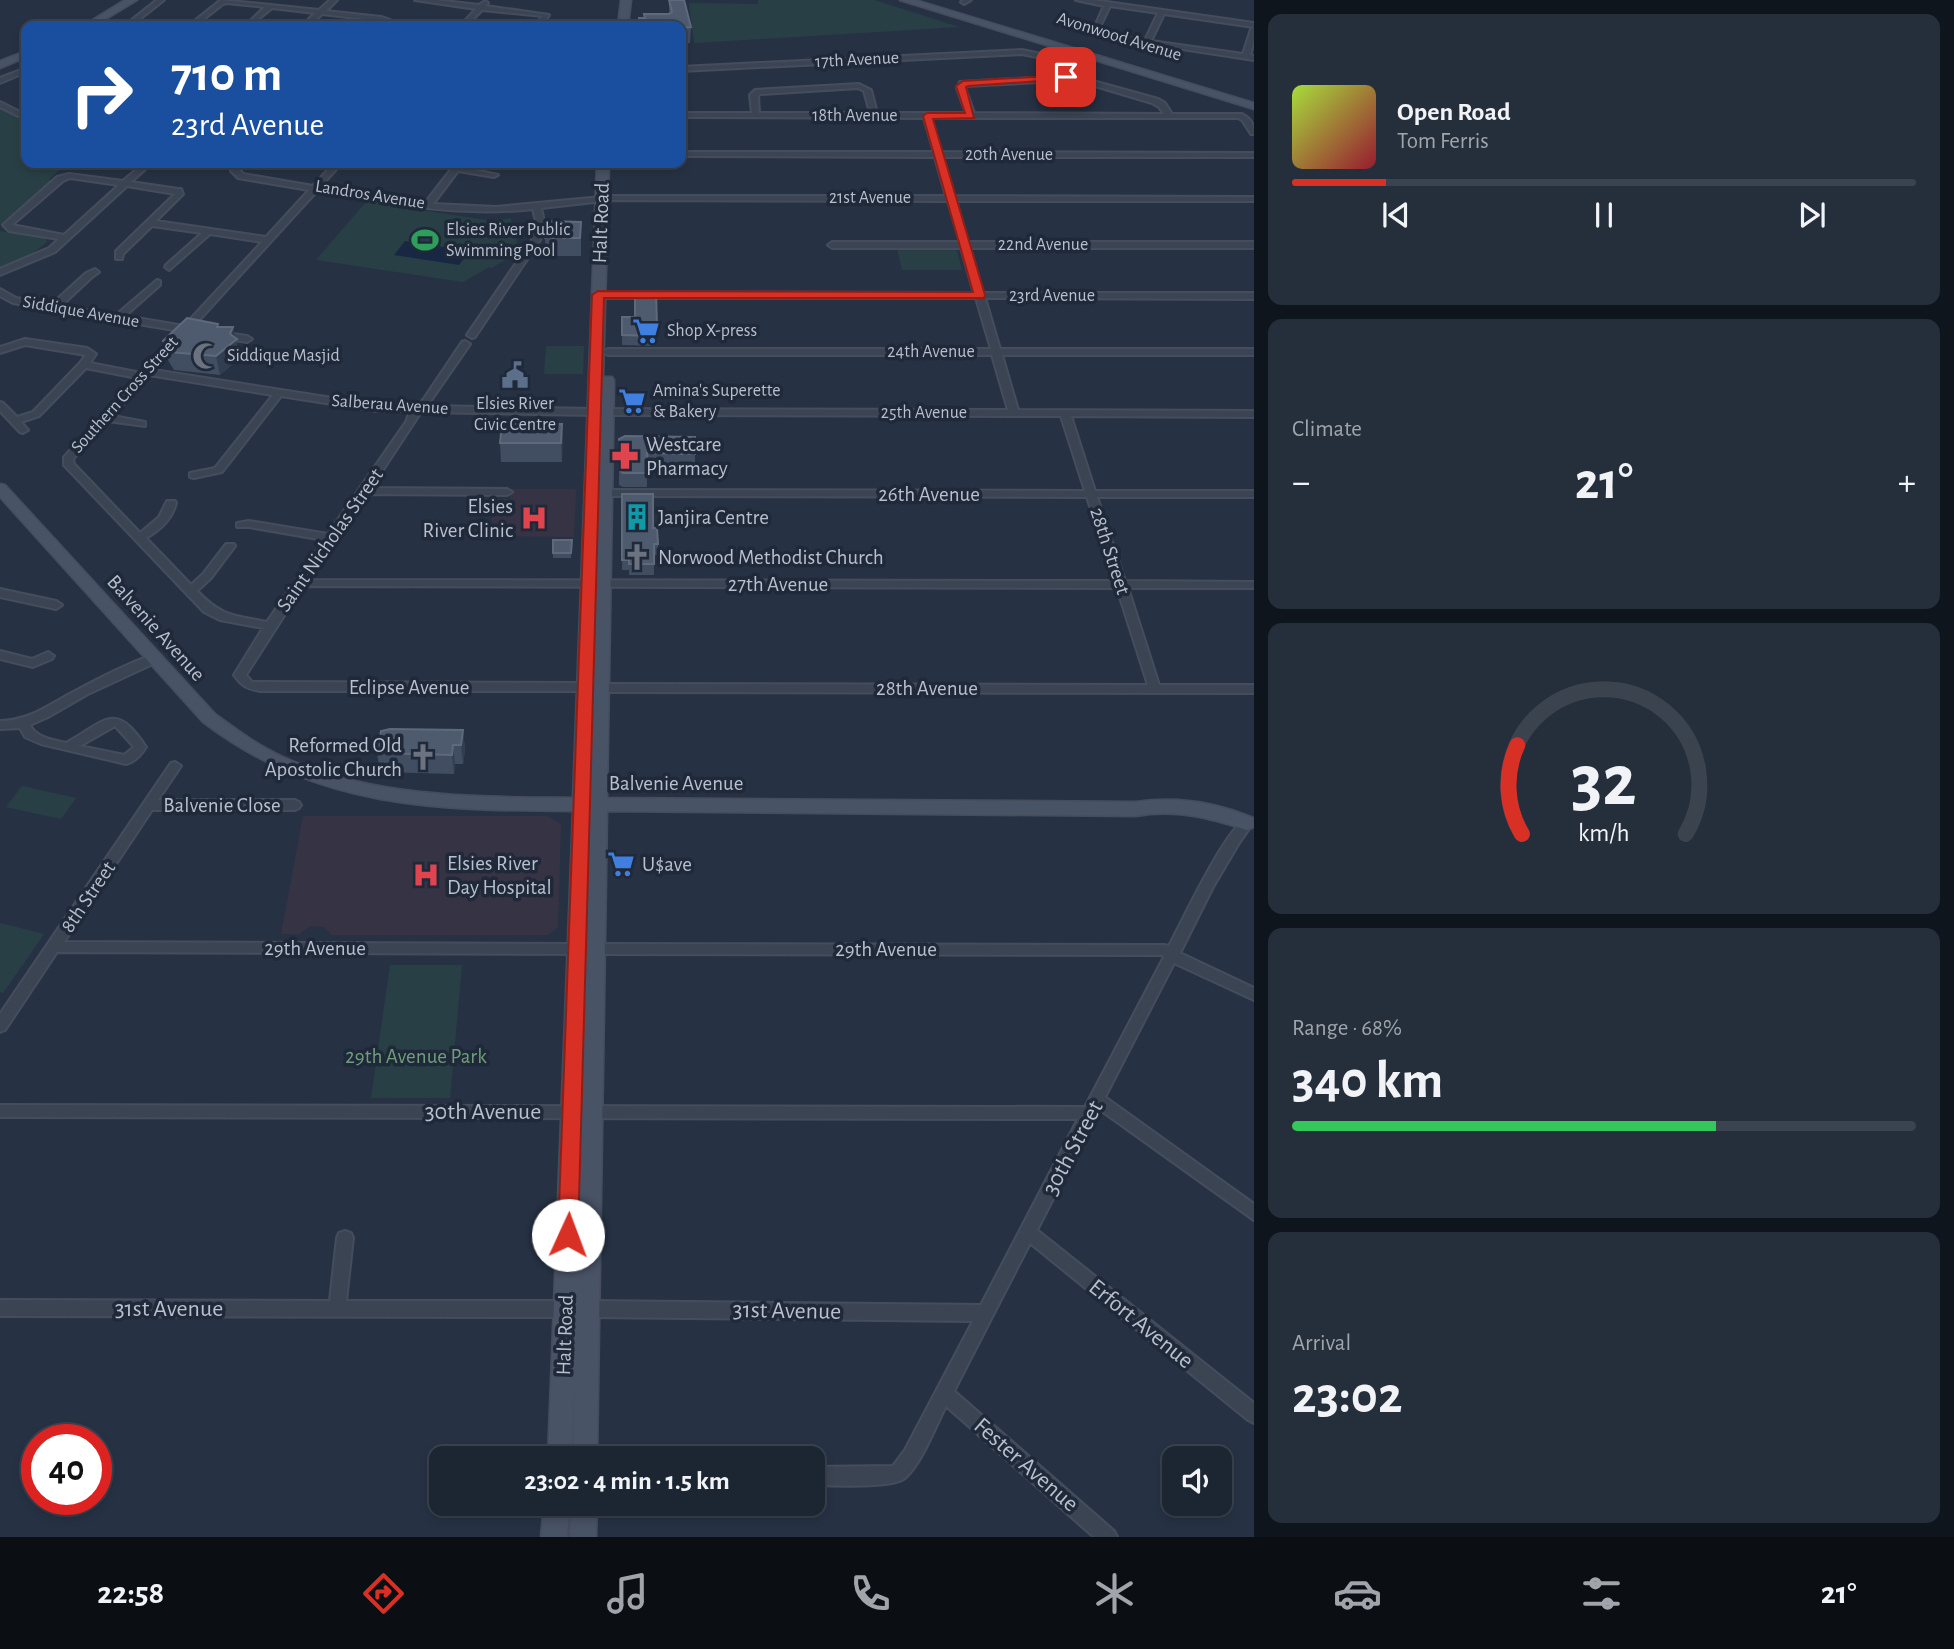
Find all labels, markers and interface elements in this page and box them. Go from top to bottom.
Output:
street label: Avonwood Avenue [1055,9,1183,65]
pin [1036,47,1096,107]
icon: right [56,49,147,140]
street label: 17th Avenue [814,49,900,71]
text: 710 m [171,51,282,100]
icon: arrive [1047,58,1085,96]
text: Open Road [1397,99,1511,125]
street label: 18th Avenue [812,107,898,125]
text: 23rd Avenue [171,109,324,141]
text: Tom Ferris [1397,130,1489,153]
street label: 20th Avenue [965,146,1053,164]
street label: Landros Avenue [314,177,426,213]
street label: Halt Road [589,182,613,264]
street label: 21st Avenue [829,189,911,207]
icon: previous [1377,196,1415,234]
icon: pause [1585,196,1623,234]
icon: next [1793,196,1831,234]
place label: Elsies River Public Swimming Pool [446,221,570,260]
sports icon: Elsies River Public Swimming Pool [410,225,440,255]
street label: 22nd Avenue [998,236,1088,254]
street label: 23rd Avenue [1009,287,1095,305]
street label: Siddique Avenue [21,293,141,331]
supermarket icon: Shop X-press [631,316,661,346]
place label: Shop X-press [667,322,757,340]
street label: Southern Cross Street [68,333,182,457]
mosque icon: Siddique Masjid [191,341,221,371]
street label: 24th Avenue [887,343,975,361]
place label: Siddique Masjid [227,347,340,365]
public building icon: Elsies River Civic Centre [500,360,530,390]
place label: Amina's Superette & Bakery [653,382,781,421]
supermarket icon: Amina's Superette & Bakery [617,386,647,416]
street label: Salberau Avenue [331,392,449,418]
place label: Elsies River Civic Centre [474,395,556,434]
street label: 25th Avenue [881,404,967,422]
text: Climate [1292,418,1362,441]
place label: Westcare Pharmacy [646,434,728,479]
pharmacy icon: Westcare Pharmacy [610,441,640,471]
text: 21° [1575,456,1633,508]
street label: Saint Nicholas Street [273,464,387,615]
text: − [1292,464,1310,502]
text: + [1898,464,1916,502]
street label: 26th Avenue [878,484,980,505]
place label: Elsies River Clinic [423,496,513,541]
building icon: Janjira Centre [622,502,652,532]
hospital icon: Elsies River Clinic [519,503,549,533]
street label: 28th Street [1086,505,1134,597]
place label: Janjira Centre [658,507,769,528]
church icon: Norwood Methodist Church [622,542,652,572]
place label: Norwood Methodist Church [658,547,884,568]
street label: Balvenie Avenue [103,571,209,685]
street label: 27th Avenue [728,574,828,595]
street label: Eclipse Avenue [349,677,469,698]
street label: 28th Avenue [876,678,978,699]
place label: Reformed Old Apostolic Church [265,735,402,780]
church icon: Reformed Old Apostolic Church [408,742,438,772]
text: 32 [1571,747,1637,820]
street label: Balvenie Avenue [609,773,743,794]
street label: Balvenie Close [163,795,281,816]
text: km/h [1578,821,1630,846]
supermarket icon: U$ave [606,849,636,879]
place label: Elsies River Day Hospital [447,853,552,898]
place label: U$ave [642,854,692,875]
street label: 8th Street [57,858,119,936]
hospital icon: Elsies River Day Hospital [411,860,441,890]
street label: 29th Avenue [264,938,366,959]
street label: 29th Avenue [835,939,937,960]
text: Range · 68% [1292,1017,1402,1040]
park label: 29th Avenue Park [345,1046,487,1067]
text: 340 km [1292,1055,1443,1107]
street label: 30th Street [1038,1097,1108,1199]
street label: 30th Avenue [425,1100,541,1124]
position arrow [531,1198,605,1272]
street label: Erfort Avenue [1084,1275,1198,1373]
street label: Halt Road [553,1294,577,1376]
street label: 31st Avenue [115,1297,223,1321]
street label: 31st Avenue [732,1298,842,1324]
text: Arrival [1292,1332,1351,1355]
text: 23:02 [1292,1370,1402,1422]
street label: Fester Avenue [969,1413,1083,1517]
speed limit sign: 40 [21,1424,112,1515]
map controls [1162,1446,1232,1516]
button: sound [1162,1446,1232,1516]
text: 23:02 · 4 min · 1.5 km [524,1468,730,1494]
icon: directions [359,1569,408,1618]
icon: music [603,1569,652,1618]
icon: phone [846,1569,895,1618]
icon: climate [1090,1569,1139,1618]
icon: car [1333,1569,1382,1618]
icon: filters [1577,1569,1626,1618]
text: 22:58 [97,1577,164,1609]
text: 21° [1821,1577,1857,1609]

